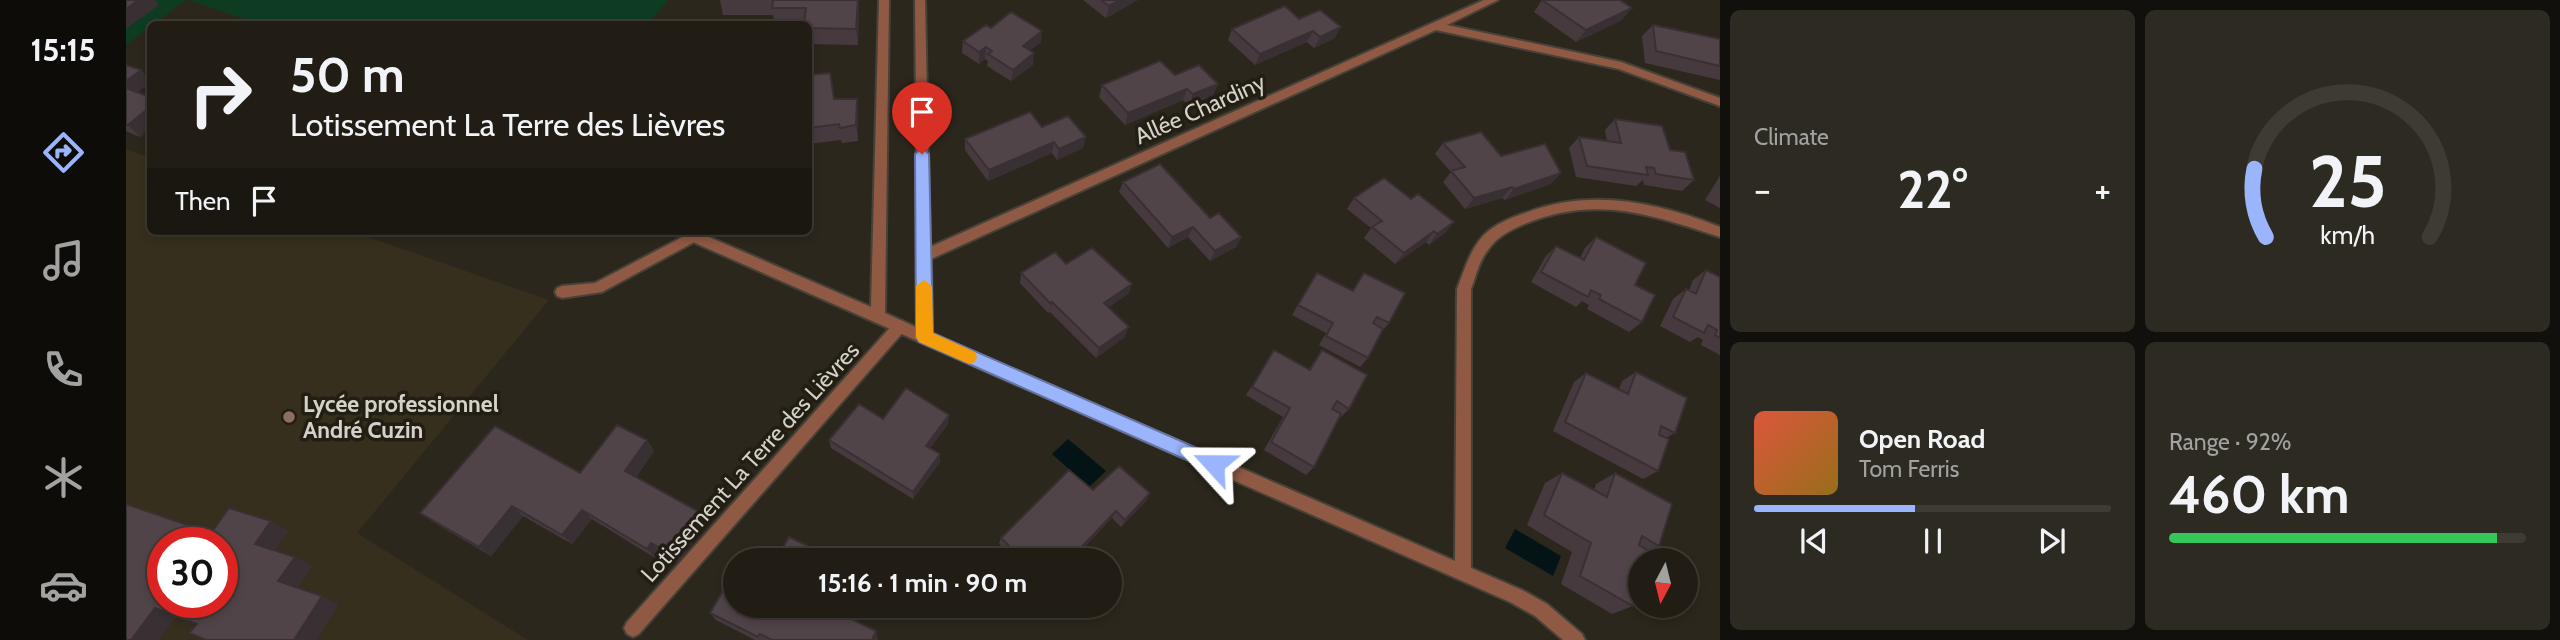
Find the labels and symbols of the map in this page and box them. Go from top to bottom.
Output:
street label: Allée Chardiny [1130,68,1270,150]
pin [892,82,952,154]
street label: Lotissement La Terre des Lièvres [635,336,865,588]
place label: Lycée professionnel André Cuzin [303,390,499,444]
marker: Lycée professionnel André Cuzin [281,409,297,425]
position arrow [1177,427,1251,501]
speed limit sign: 30 [147,527,238,618]
north arrow [1628,548,1698,618]

